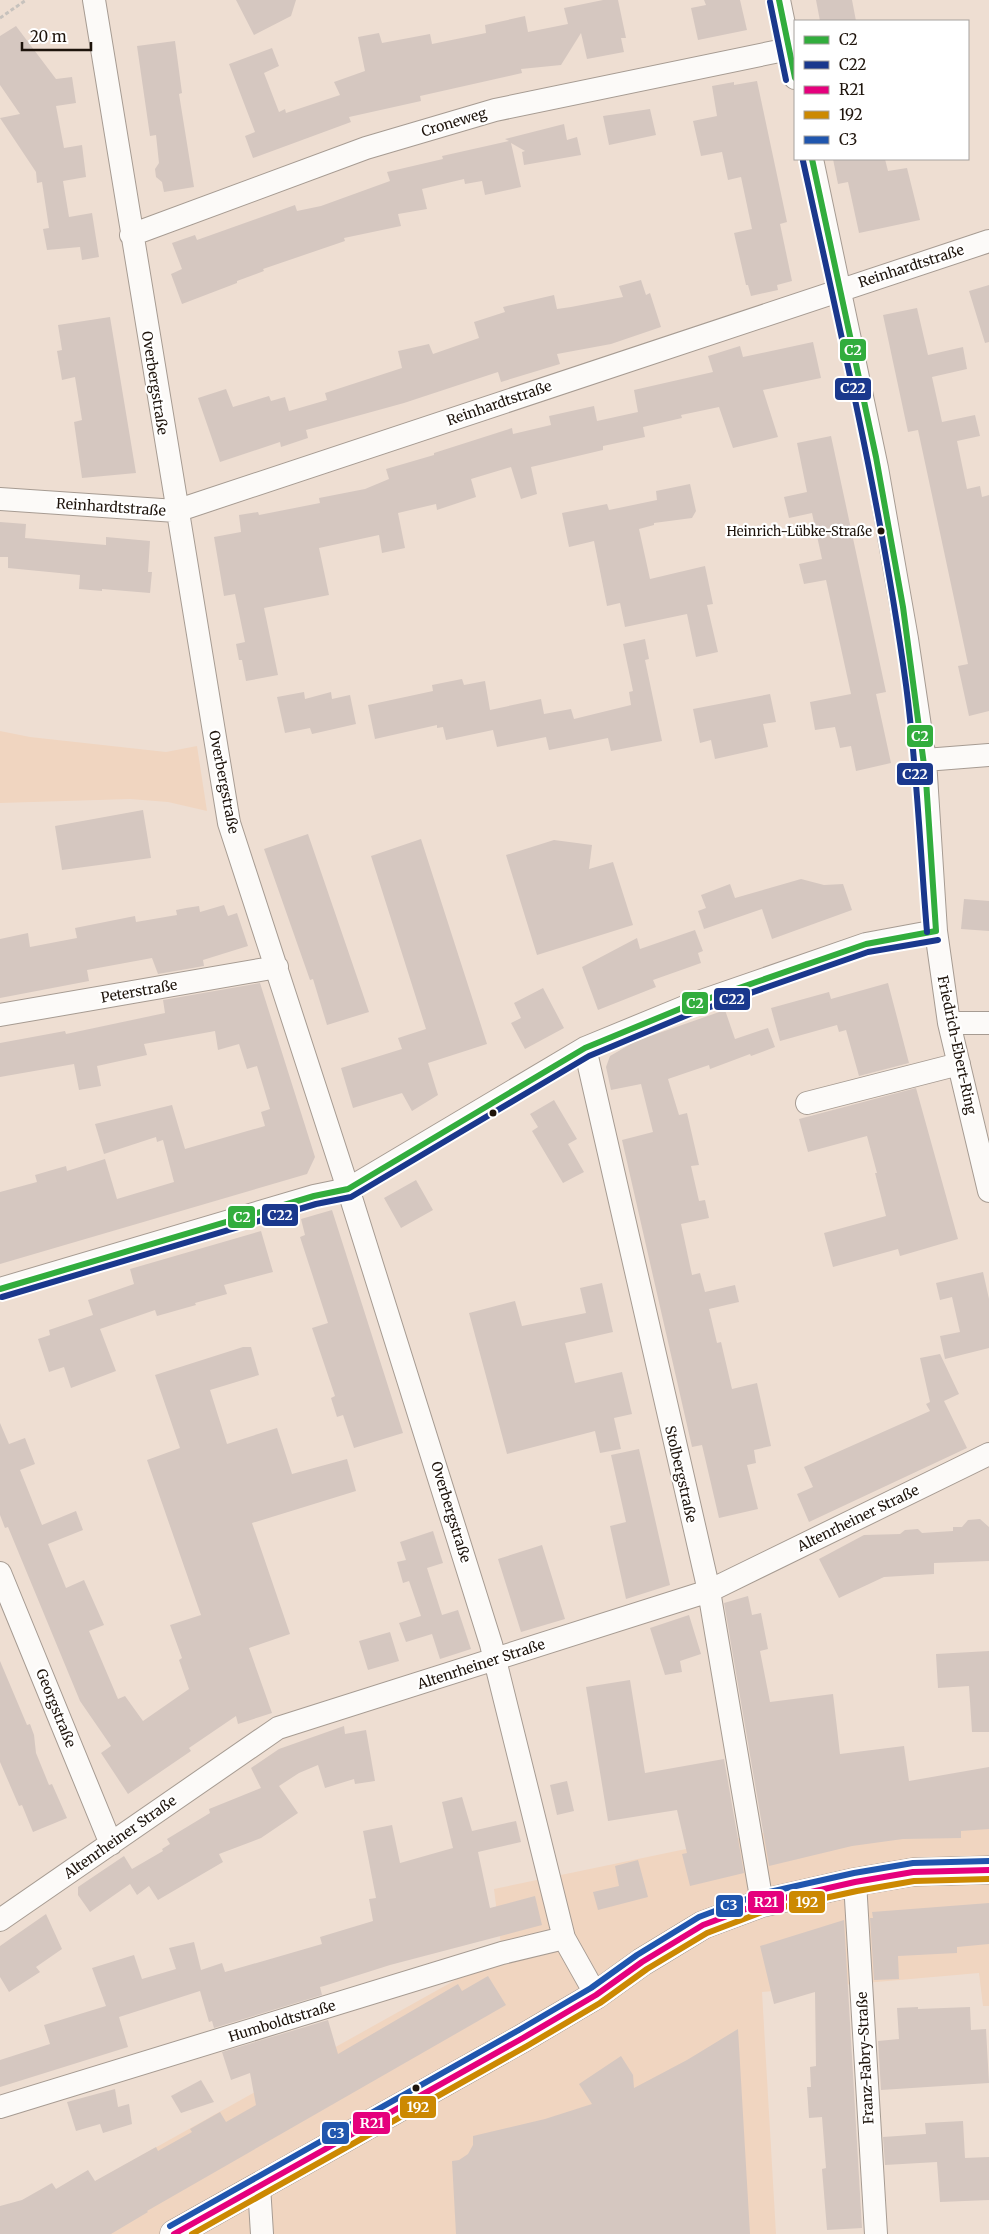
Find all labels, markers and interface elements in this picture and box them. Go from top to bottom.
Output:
scale bar [22,20,91,52]
legend [794,20,969,160]
text: 20 m [30,27,67,46]
text: C2 [839,30,858,49]
text: C22 [839,55,866,74]
text: R21 [839,80,865,99]
street label: Croneweg [419,103,489,140]
text: 192 [839,105,863,124]
text: C3 [839,130,857,149]
street label: Reinhardtstraße [856,240,966,292]
street label: Overbergstraße [138,330,172,436]
line badge: C2 [839,338,867,362]
text: C2 [844,341,862,359]
street label: Reinhardtstraße [444,377,554,429]
line badge: C22 [834,377,872,401]
text: C22 [840,379,866,397]
street label: Reinhardtstraße [56,494,166,520]
place label: Heinrich-Lübke-Straße [727,523,872,540]
marker: Heinrich-Lübke-Straße [876,526,886,536]
line badge: C2 [906,724,934,748]
text: C2 [911,727,929,745]
street label: Overbergstraße [205,729,243,835]
line badge: C22 [896,762,934,786]
text: C22 [902,765,928,783]
street label: Friedrich-Ebert-Ring [933,974,981,1117]
street label: Peterstraße [99,975,179,1007]
line badge: C22 [713,987,751,1011]
text: C22 [719,990,745,1008]
line badge: C2 [681,991,709,1015]
text: C2 [686,994,704,1012]
unlabelled marker [488,1108,498,1118]
line badge: C22 [261,1203,299,1227]
line badge: C2 [227,1205,256,1229]
text: C22 [267,1206,293,1224]
text: C2 [233,1208,251,1226]
street label: Stolbergstraße [661,1424,701,1524]
street label: Overbergstraße [427,1459,475,1565]
street label: Altenrheiner Straße [793,1481,922,1556]
street label: Altenrheiner Straße [414,1635,547,1693]
street label: Georgstraße [32,1666,80,1750]
street label: Altenrheiner Straße [59,1791,180,1883]
line badge: R21 [747,1890,785,1914]
line badge: 192 [788,1890,826,1914]
text: R21 [754,1893,779,1911]
text: 192 [796,1893,818,1911]
line badge: C3 [715,1894,744,1918]
text: C3 [720,1896,738,1914]
street label: Franz-Fabry-Straße [853,1991,877,2125]
street label: Humboldtstraße [226,1996,338,2046]
unlabelled marker [411,2083,421,2093]
line badge: 192 [399,2095,437,2119]
text: 192 [407,2098,429,2116]
line badge: R21 [352,2111,391,2135]
text: R21 [360,2114,385,2132]
line badge: C3 [321,2121,350,2145]
text: C3 [327,2124,345,2142]

